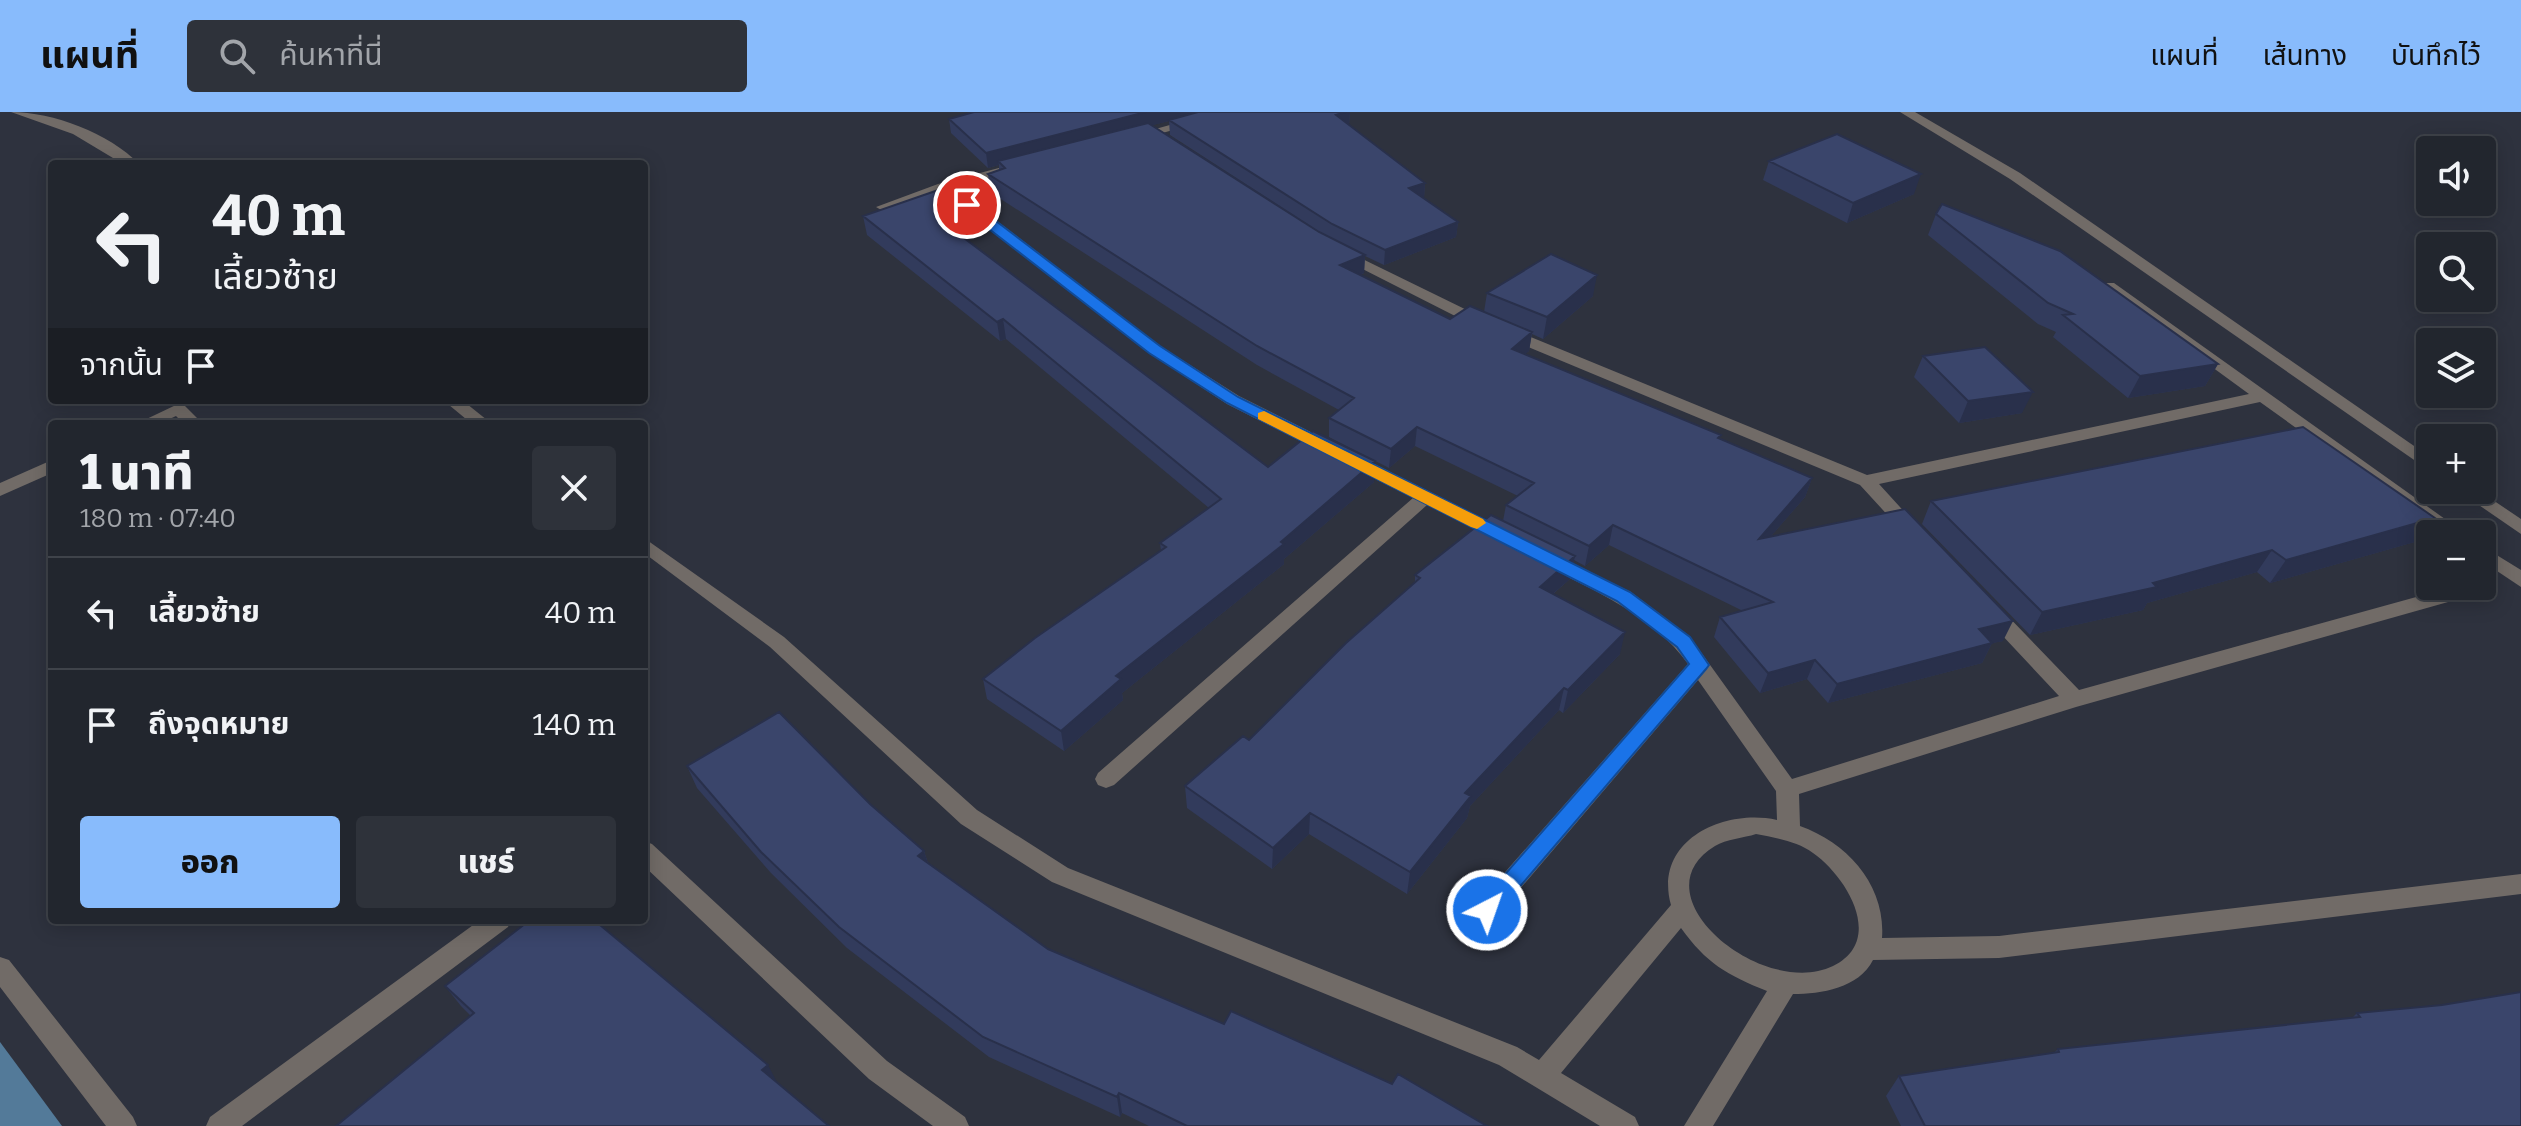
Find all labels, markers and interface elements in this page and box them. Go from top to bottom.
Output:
search box [187,20,747,92]
text: แผนที่ [40,32,139,78]
icon: search [215,34,259,78]
text: ค้นหาที่นี่ [279,37,383,73]
text: แผนที่ [2150,39,2218,72]
text: เส้นทาง [2262,39,2347,72]
text: บันทึกไว้ [2391,39,2481,72]
map controls [2416,136,2496,600]
button: sound [2416,136,2496,216]
pin [933,171,1001,239]
text: 40 m [212,183,345,250]
icon: arrive [945,183,989,227]
icon: left [80,192,184,296]
button: search [2416,232,2496,312]
text: เลี้ยวซ้าย [212,255,338,299]
button: layers [2416,328,2496,408]
icon: arrive [179,344,223,388]
text: จากนั้น [80,347,163,383]
button: + [2416,424,2496,504]
text: 1 นาที [80,444,194,502]
button: close [532,446,616,530]
text: 180 m · 07:40 [80,503,236,534]
button: − [2416,520,2496,600]
icon: left [80,591,124,635]
text: เลี้ยวซ้าย [148,594,260,630]
text: 40 m [545,595,616,631]
icon: arrive [80,703,124,747]
text: ถึงจุดหมาย [148,706,289,742]
text: 140 m [532,707,616,743]
button: ออก [80,816,340,908]
button: แชร์ [356,816,616,908]
position arrow [1445,868,1529,952]

